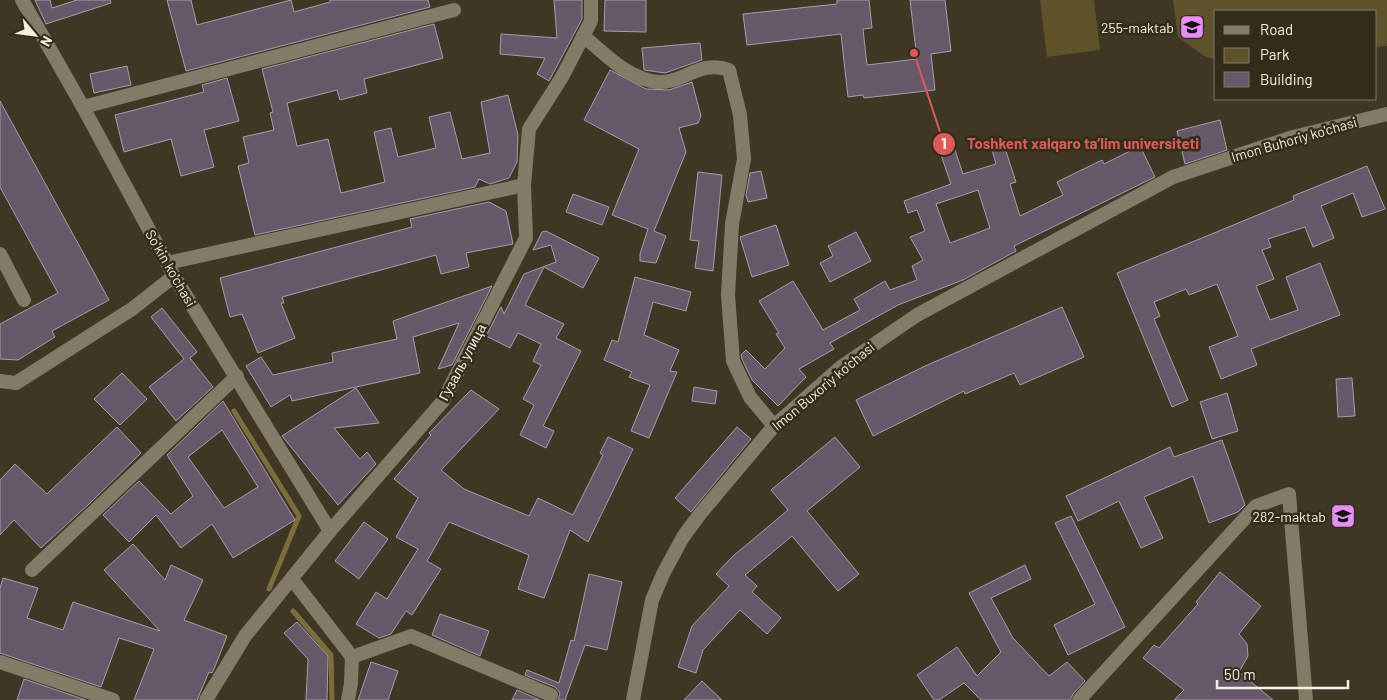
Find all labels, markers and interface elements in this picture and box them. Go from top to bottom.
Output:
north arrow [10,10,60,60]
legend [1214,10,1377,100]
school or university icon: 255-maktab [1179,14,1205,40]
place label: 255-maktab [1101,19,1174,36]
text: Road [1260,20,1293,38]
text: N [37,33,56,50]
text: Park [1260,45,1290,63]
text: Building [1260,70,1313,88]
street label: Imon Buhoriy ko'chasi [1229,113,1359,165]
callout: Toshkent xalqaro ta’lim universiteti [932,129,1209,159]
text: 1 [941,134,947,152]
text: Toshkent xalqaro ta’lim universiteti [967,134,1199,152]
street label: So'kin ko'chasi [142,226,200,310]
street label: Гузаль улица [435,320,489,403]
street label: Imon Buxoriy ko'chasi [768,338,878,434]
school or university icon: 282-maktab [1330,503,1356,529]
place label: 282-maktab [1253,508,1326,525]
scale bar [1217,658,1348,690]
text: 50 m [1224,665,1256,683]

